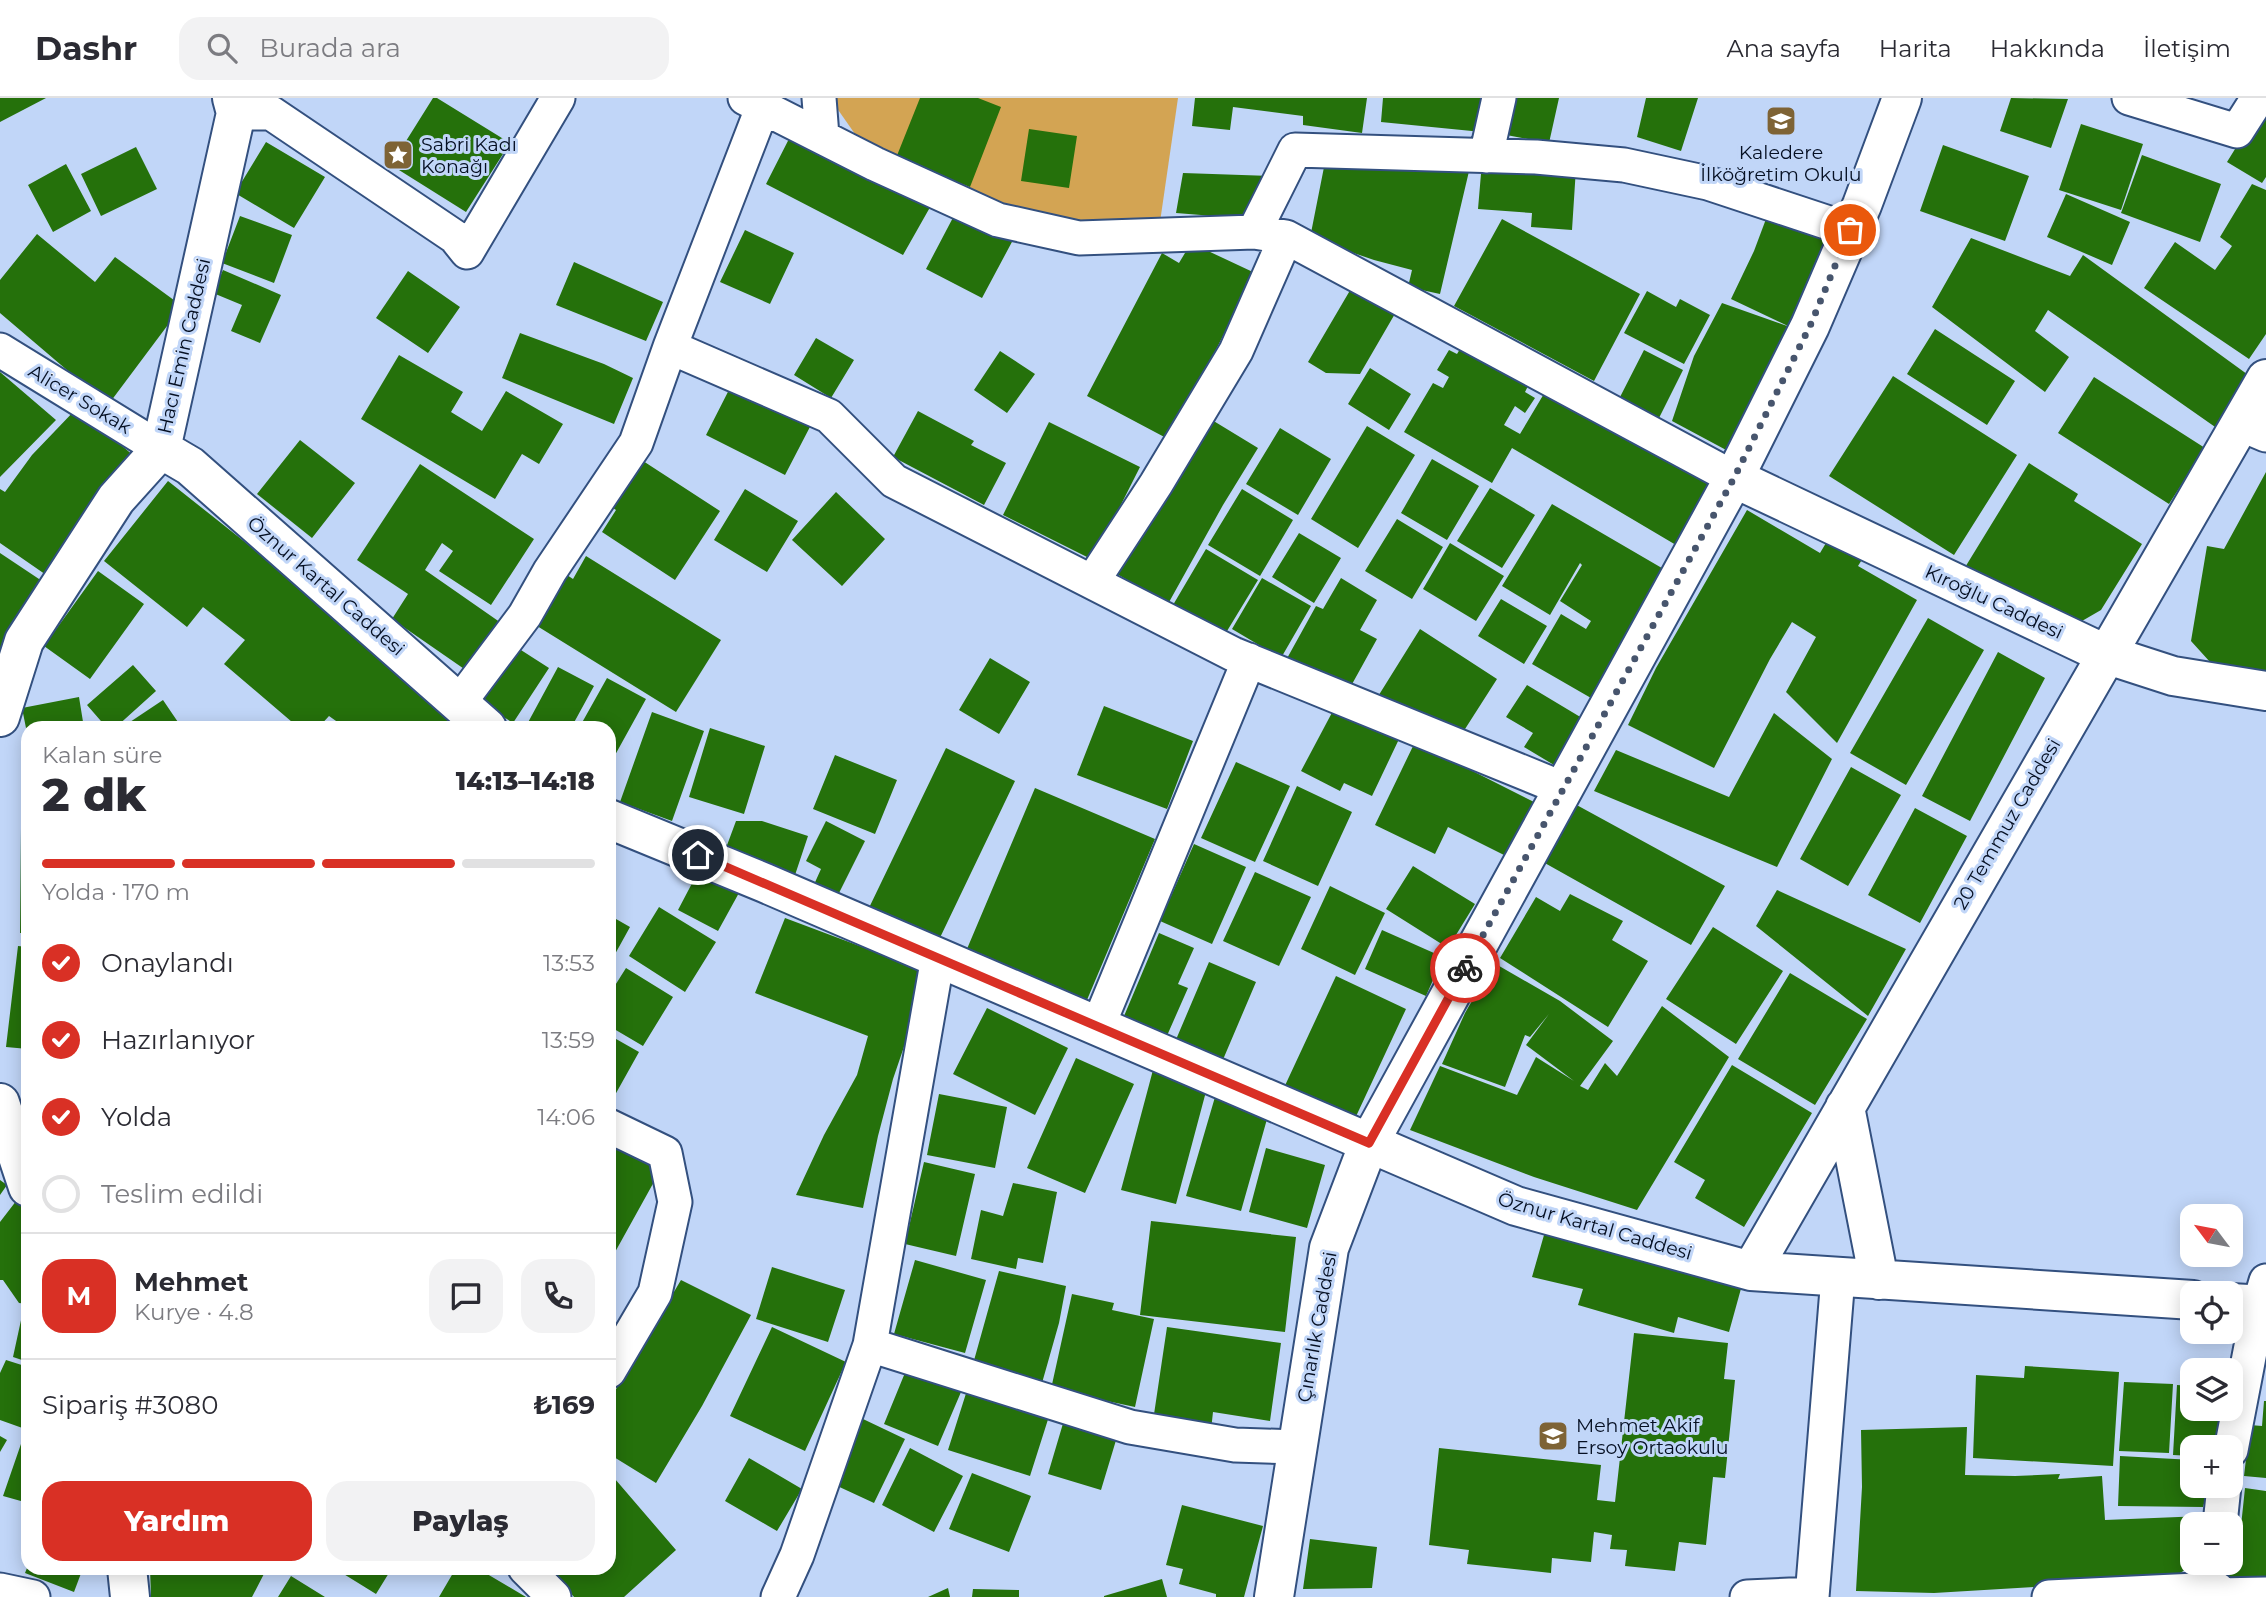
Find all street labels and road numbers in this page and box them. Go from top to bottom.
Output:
street label: Hacı Emin Caddesi [153,256,215,436]
street label: Alicer Sokak [24,359,136,439]
street label: Öznur Kartal Caddesi [243,511,409,661]
street label: Kıroğlu Caddesi [1921,560,2067,644]
street label: 20 Temmuz Caddesi [1949,734,2065,914]
street label: Öznur Kartal Caddesi [1495,1187,1695,1265]
street label: Çınarlık Caddesi [1292,1250,1342,1404]

